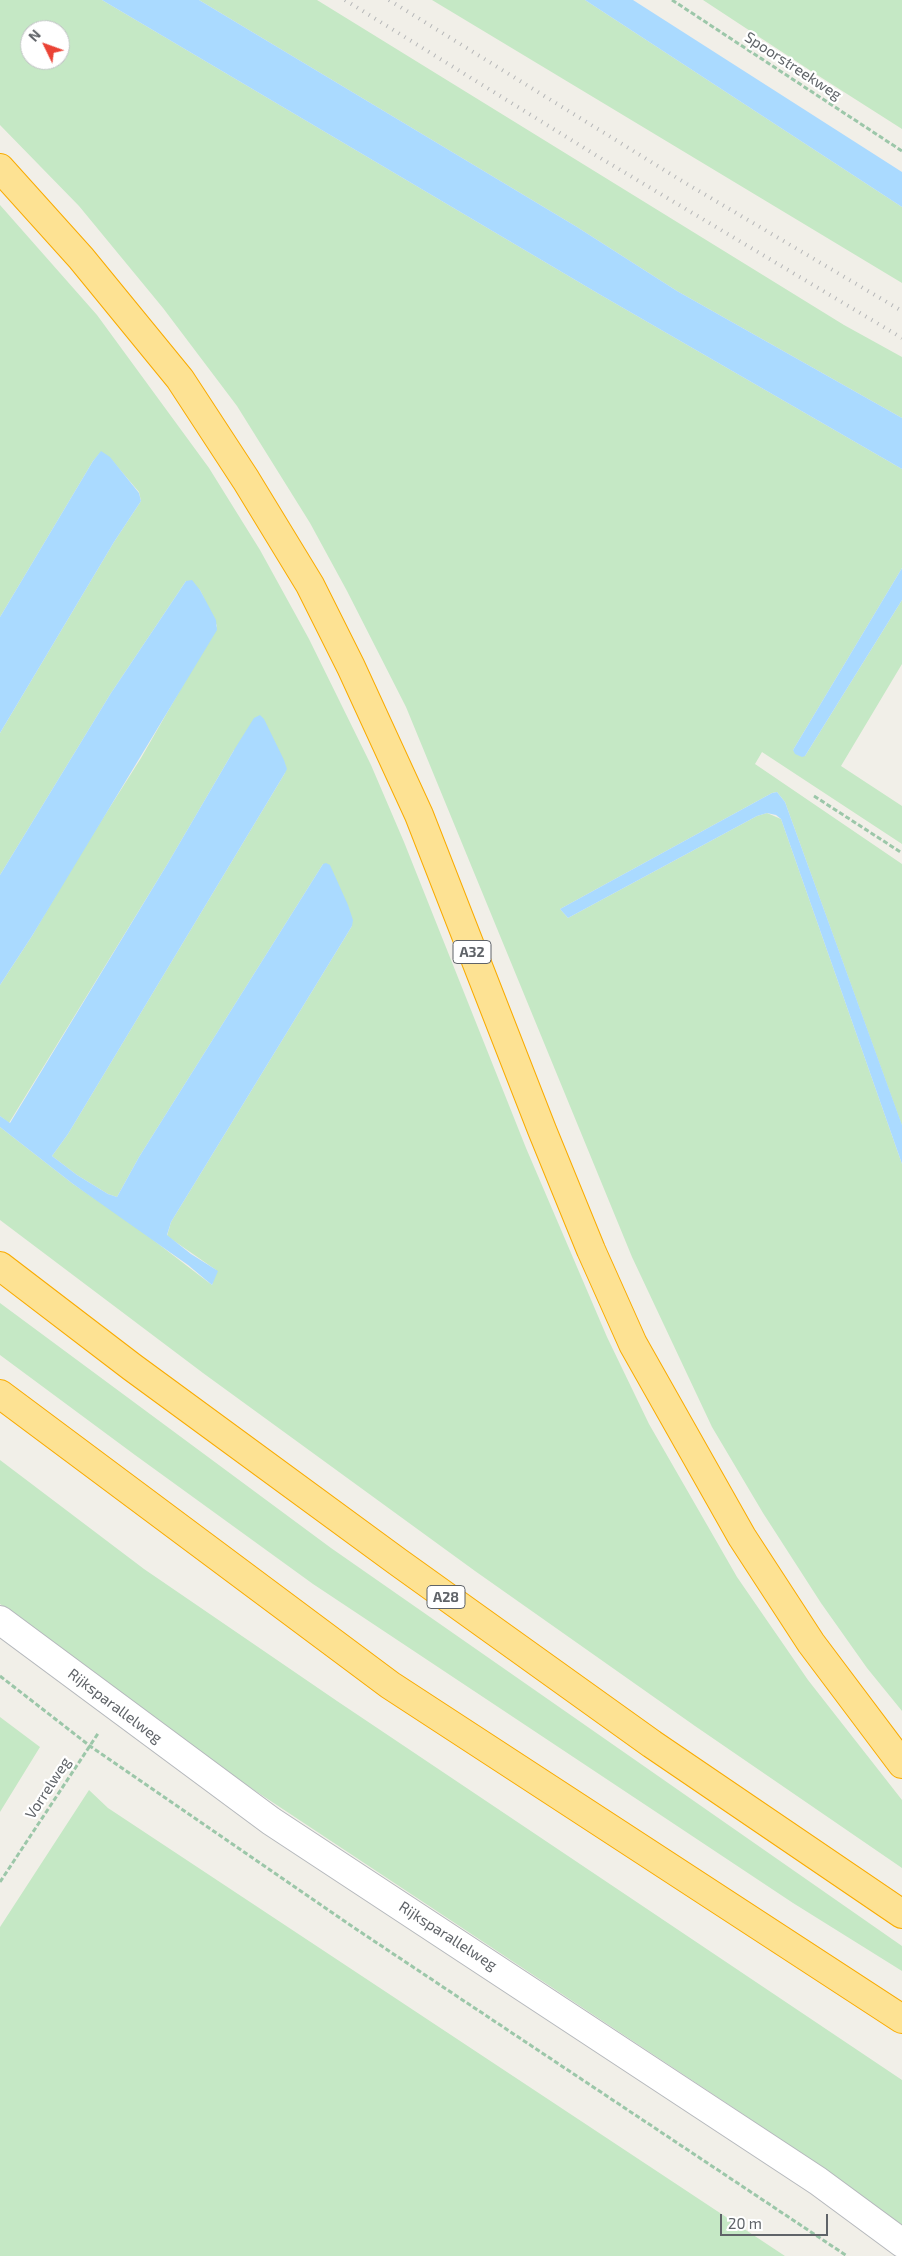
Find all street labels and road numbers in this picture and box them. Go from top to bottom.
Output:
street label: Spoorstreekweg [741,28,845,104]
road number: A32 [453,940,491,964]
road number: A28 [427,1585,465,1608]
street label: Rijksparallelweg [64,1665,166,1747]
street label: Vorrelweg [21,1754,75,1822]
street label: Rijksparallelweg [396,1898,500,1974]

